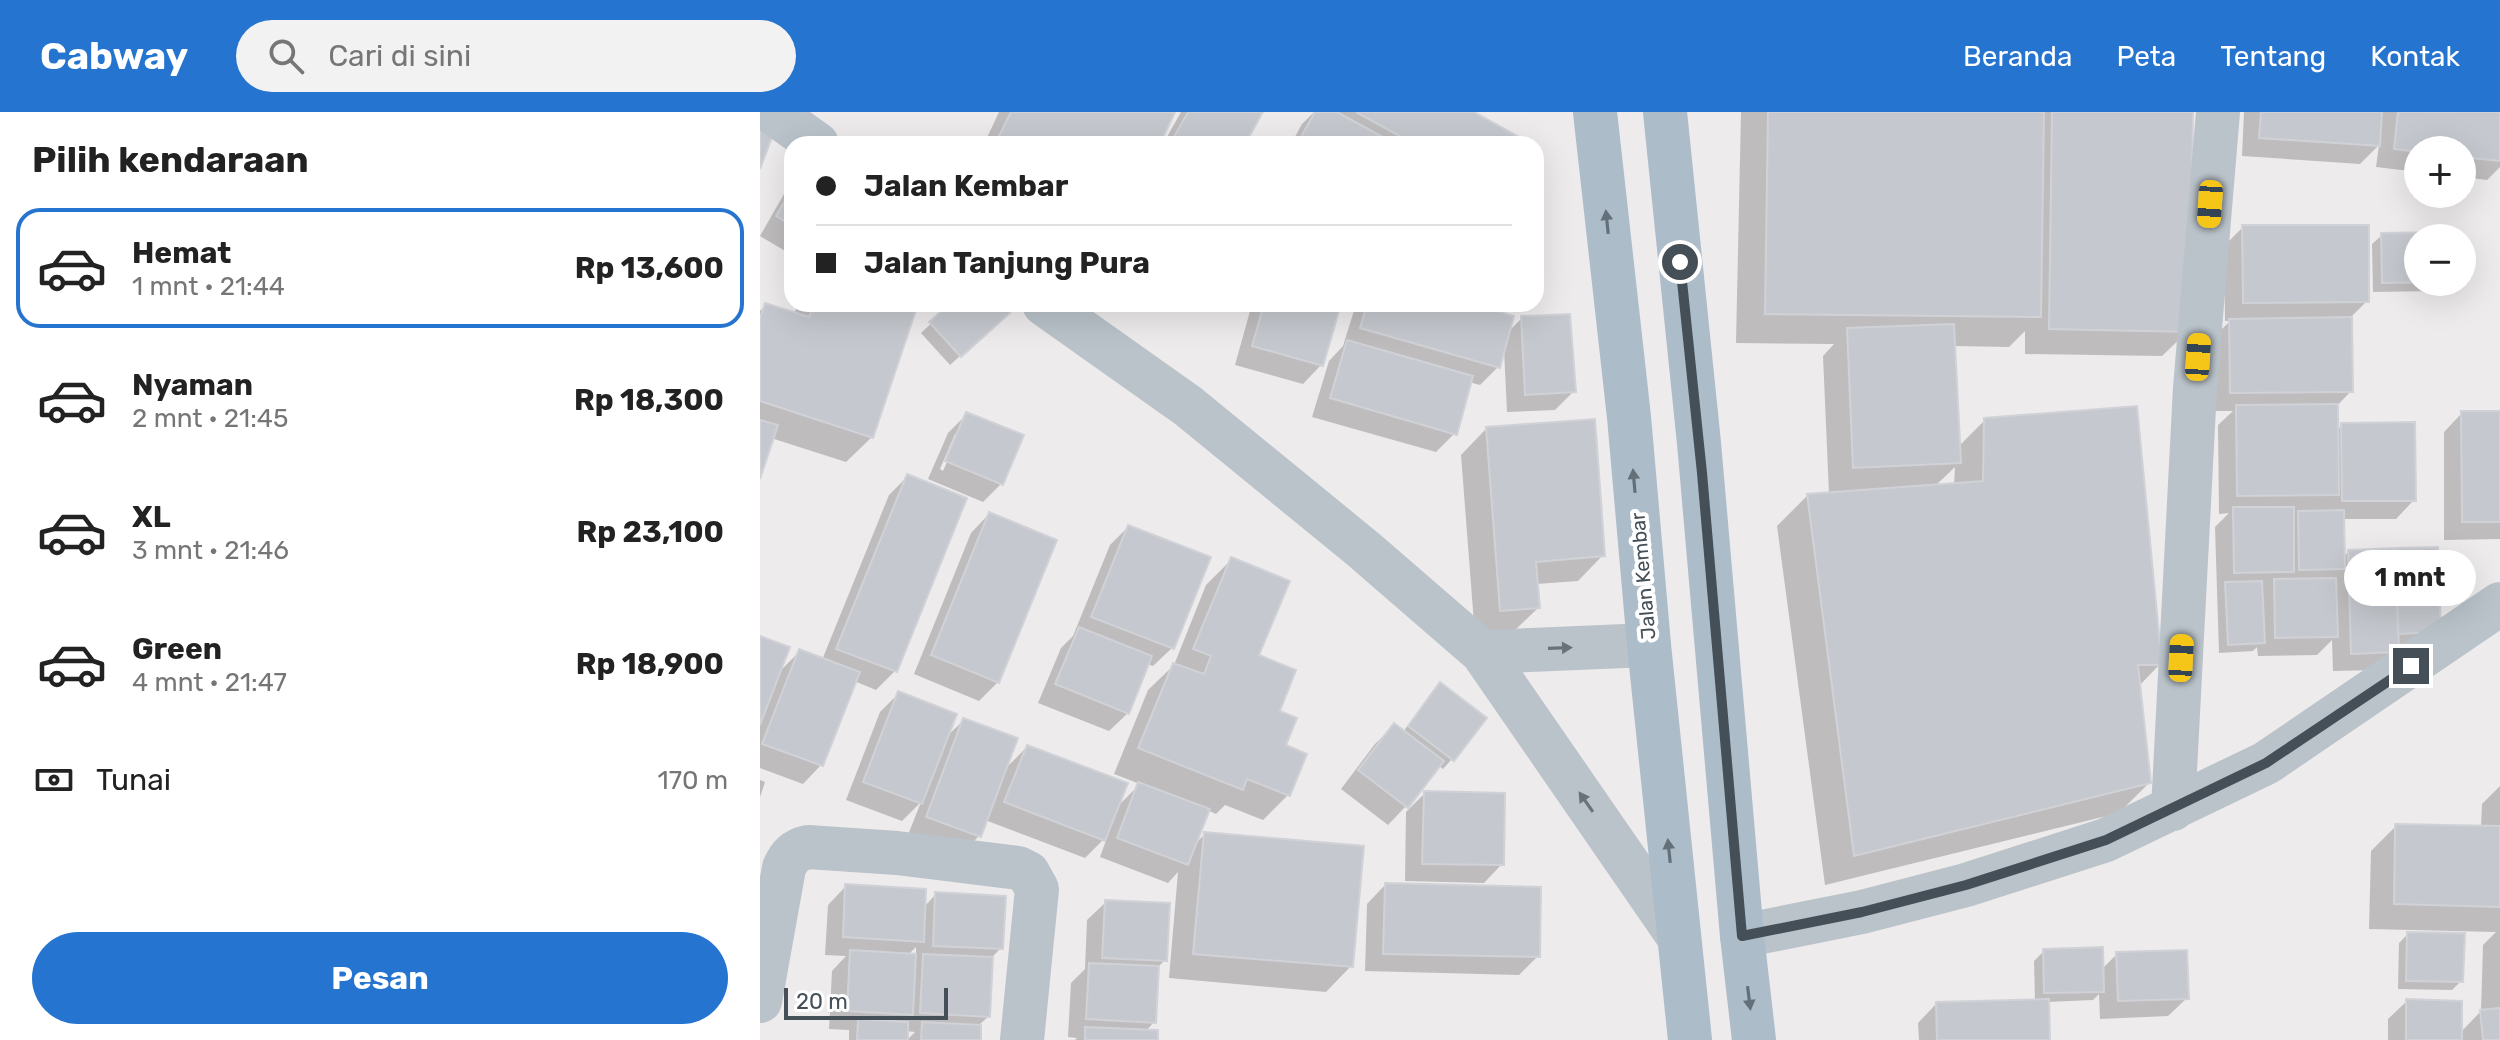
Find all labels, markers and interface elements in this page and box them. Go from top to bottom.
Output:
search box [236,20,796,92]
text: Cabway [40,33,188,79]
icon: search [264,34,308,78]
text: Cari di sini [328,38,471,74]
text: Beranda [1963,40,2072,73]
text: Peta [2116,40,2176,73]
text: Tentang [2220,40,2326,73]
text: Kontak [2370,40,2460,73]
map controls [2404,136,2476,296]
button: + [2404,136,2476,208]
text: Pilih kendaraan [32,138,309,181]
text: Jalan Kembar [864,168,1068,204]
car [2196,179,2224,229]
one-way arrow [1601,209,1614,234]
button: − [2404,224,2476,296]
icon: car [36,232,108,304]
text: Hemat [132,235,231,271]
route start [1662,244,1698,280]
text: Jalan Tanjung Pura [864,245,1150,281]
text: Rp 13,600 [575,250,724,286]
text: 1 mnt · 21:44 [132,271,285,302]
car [2184,332,2212,382]
icon: car [36,364,108,436]
text: Nyaman [132,367,253,403]
text: Rp 18,300 [574,382,724,418]
text: 2 mnt · 21:45 [132,403,288,434]
one-way arrow [1628,468,1641,493]
icon: car [36,496,108,568]
text: XL [132,499,171,535]
street label: Jalan Kembar [1625,511,1661,641]
text: Rp 23,100 [577,514,724,550]
text: 3 mnt · 21:46 [132,535,289,566]
callout: 1 mnt [2345,550,2477,606]
text: 1 mnt [2375,562,2446,593]
icon: car [36,628,108,700]
text: Green [132,631,222,667]
car [2168,633,2194,683]
one-way arrow [1548,642,1573,655]
text: Rp 18,900 [576,646,724,682]
route end [2393,648,2429,684]
text: 4 mnt · 21:47 [132,667,287,698]
icon: cash [32,758,76,802]
text: Tunai [96,762,171,798]
text: 170 m [658,765,728,796]
one-way arrow [1579,792,1594,813]
one-way arrow [1663,838,1676,863]
button: Pesan [32,932,728,1024]
scale bar [784,984,948,1020]
one-way arrow [1743,986,1756,1011]
text: 20 m [796,988,848,1015]

